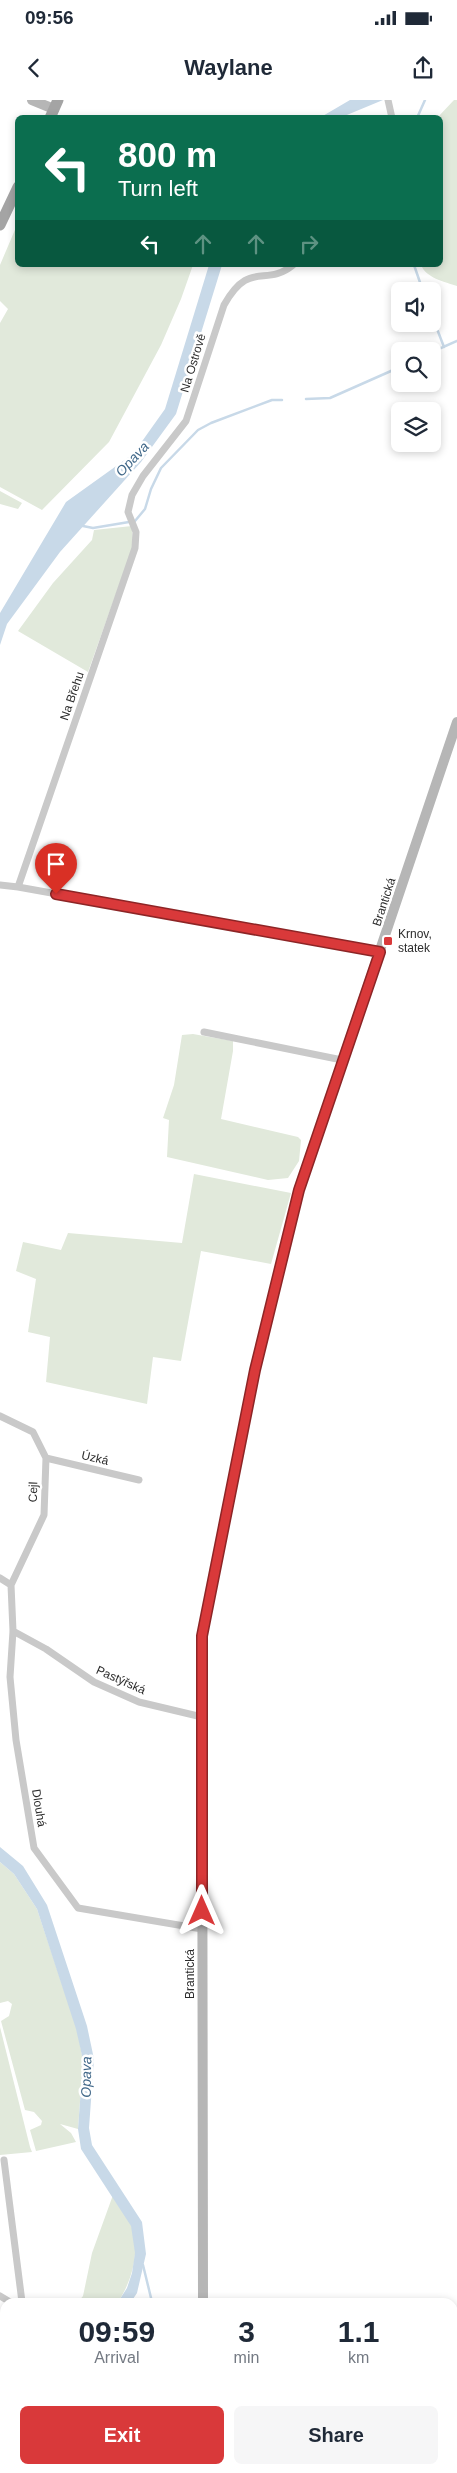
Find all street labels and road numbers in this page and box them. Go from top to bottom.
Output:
street label: Na Ostrově [177,332,209,394]
street label: Na Břehu [57,670,87,722]
street label: Brantická [370,876,398,928]
street label: Úzká [80,1447,110,1468]
street label: Cejl [26,1481,40,1503]
street label: Pastýřská [94,1663,148,1697]
street label: Dlouhá [29,1788,49,1828]
street label: Brantická [183,1949,197,1999]

